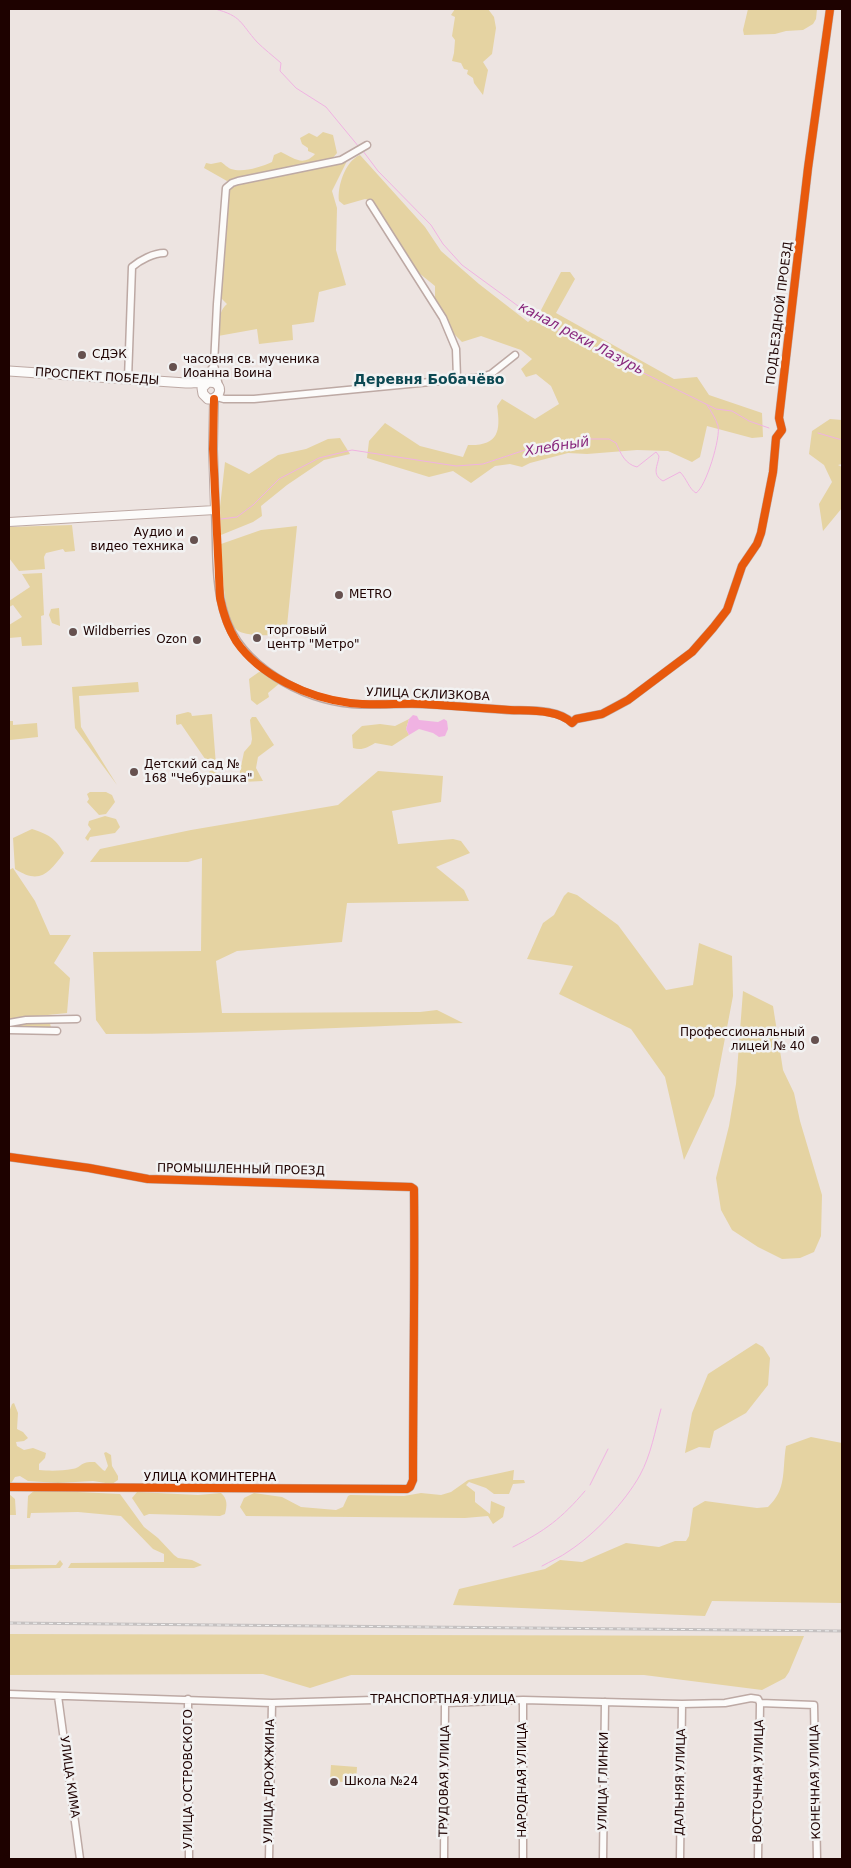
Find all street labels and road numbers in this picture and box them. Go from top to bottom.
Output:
street label: ПОДЪЕЗДНОЙ ПРОЕЗД [764,241,796,385]
street label: ПРОСПЕКТ ПОБЕДЫ [34,365,160,389]
street label: УЛИЦА СКЛИЗКОВА [366,686,490,704]
street label: ПРОМЫШЛЕННЫЙ ПРОЕЗД [157,1161,325,1179]
street label: УЛИЦА КОМИНТЕРНА [144,1471,276,1485]
street label: ТРАНСПОРТНАЯ УЛИЦА [370,1693,516,1707]
street label: УЛИЦА ОСТРОВСКОГО [182,1709,196,1849]
street label: УЛИЦА ДРОЖЖИНА [262,1718,278,1844]
street label: ВОСТОЧНАЯ УЛИЦА [751,1719,767,1843]
street label: НАРОДНАЯ УЛИЦА [516,1722,530,1838]
street label: КОНЕЧНАЯ УЛИЦА [808,1724,824,1840]
street label: ТРУДОВАЯ УЛИЦА [437,1725,453,1837]
street label: ДАЛЬНЯЯ УЛИЦА [673,1728,689,1836]
street label: УЛИЦА ГЛИНКИ [596,1732,612,1830]
street label: УЛИЦА КИМА [56,1735,82,1819]

